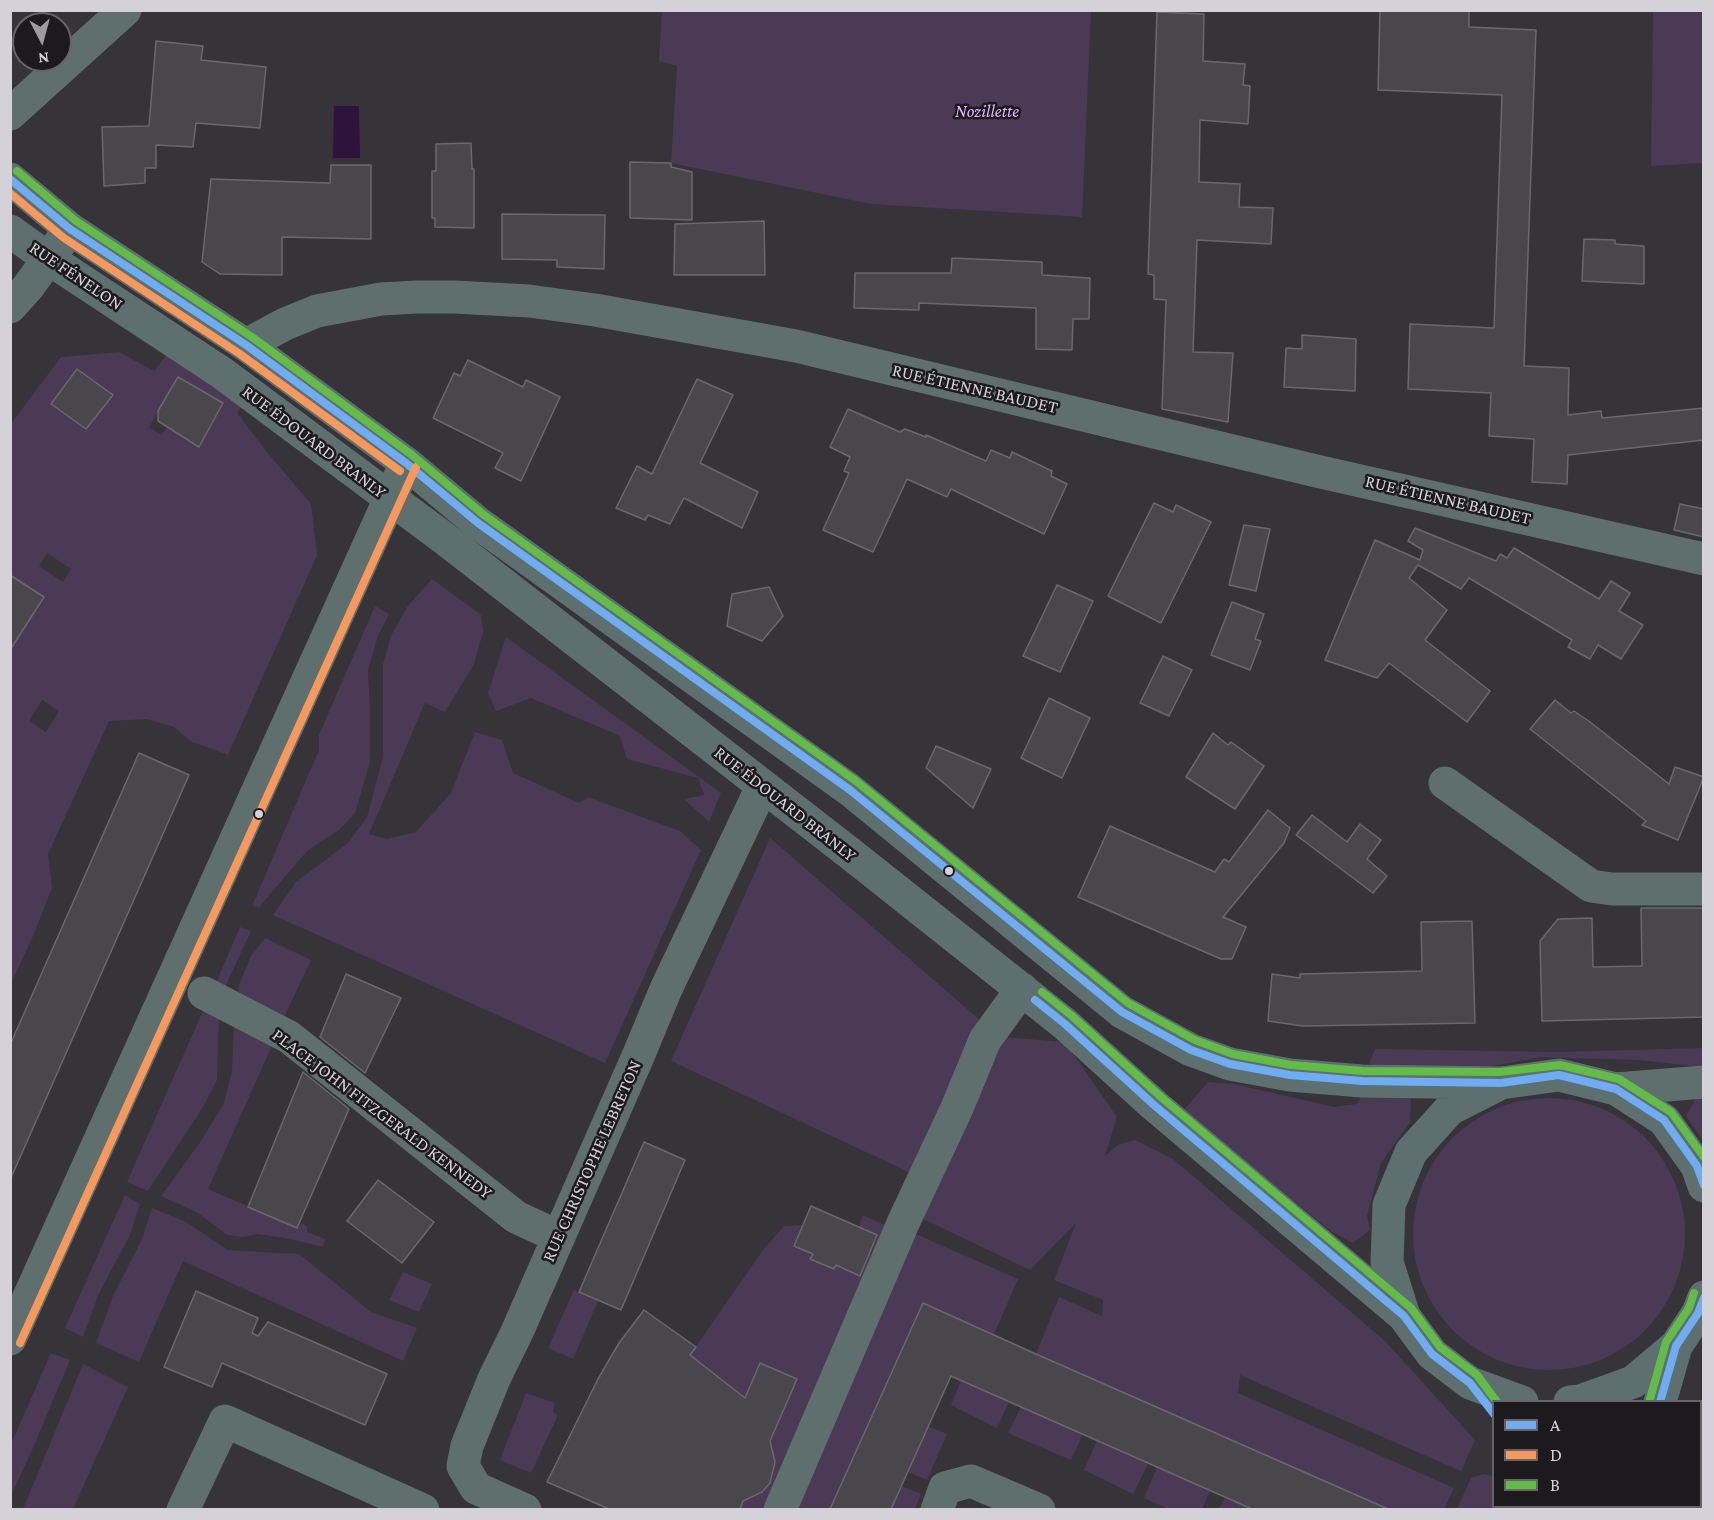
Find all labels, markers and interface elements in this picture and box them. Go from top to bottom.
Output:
north arrow [12,12,72,72]
text: N [37,49,50,67]
park label: Nozillette [955,100,1019,122]
street label: RUE FÉNELON [25,237,127,315]
street label: RUE ÉTIENNE BAUDET [890,359,1060,419]
street label: RUE ÉDOUARD BRANLY [238,381,390,503]
street label: RUE ÉTIENNE BAUDET [1363,470,1533,530]
street label: RUE ÉDOUARD BRANLY [710,742,860,866]
unlabelled marker [253,808,265,820]
unlabelled marker [943,865,955,877]
street label: PLACE JOHN FITZGERALD KENNEDY [268,1024,496,1204]
street label: RUE CHRISTOPHE LEBRETON [538,1057,646,1265]
legend [1492,1400,1702,1508]
text: A [1550,1415,1560,1435]
text: D [1550,1445,1562,1465]
text: B [1550,1475,1560,1495]

